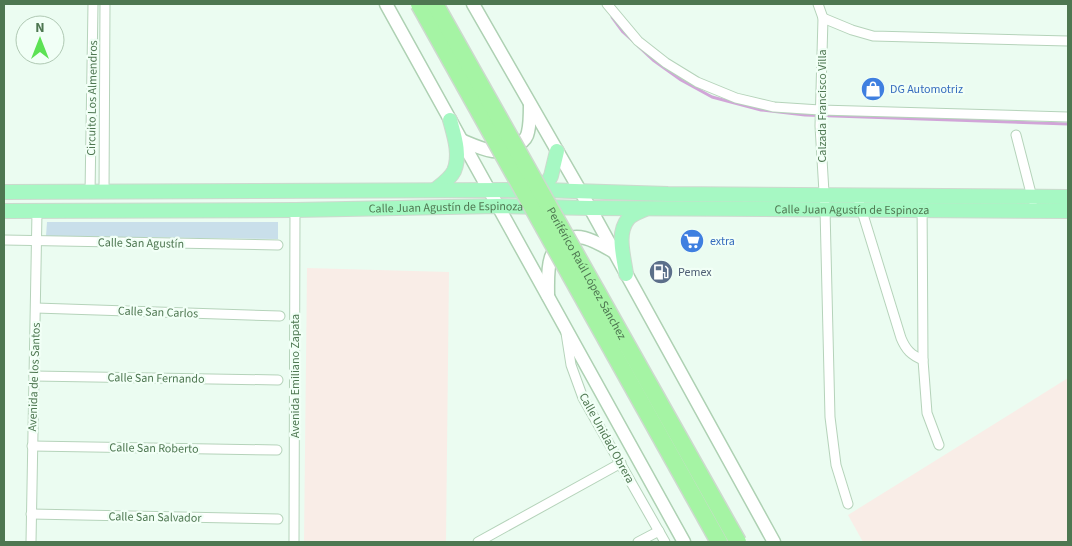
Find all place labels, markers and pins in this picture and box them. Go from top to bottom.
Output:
shop icon: DG Automotriz [860,76,886,102]
place label: DG Automotriz [890,81,963,98]
supermarket icon: extra [679,228,705,254]
place label: extra [710,233,735,250]
fuel station icon: Pemex [648,259,674,285]
place label: Pemex [678,264,712,281]

